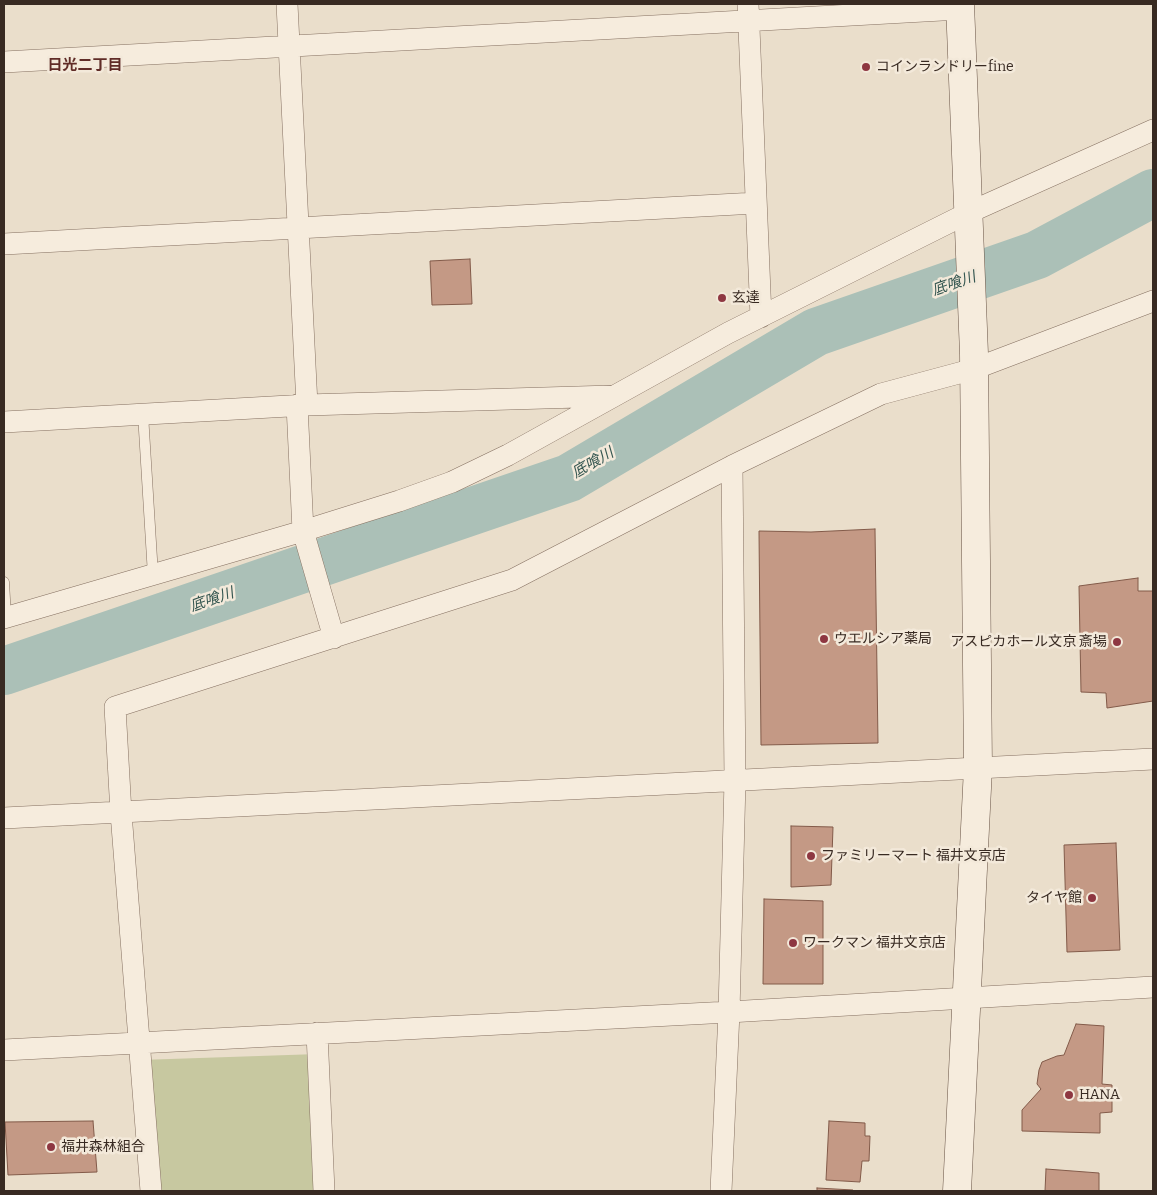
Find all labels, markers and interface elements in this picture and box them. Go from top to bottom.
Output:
district label: 日光二丁目 [48,57,122,75]
place label: コインランドリーfine [876,59,1014,75]
marker: コインランドリーfine [860,61,872,73]
water label: 底喰川 [930,268,978,300]
place label: 玄達 [732,290,760,306]
marker: 玄達 [716,292,728,304]
water label: 底喰川 [569,444,617,482]
water label: 底喰川 [188,584,236,616]
place label: ウエルシア薬局 [834,631,932,647]
marker: ウエルシア薬局 [818,633,830,645]
place label: アスピカホール文京 斎場 [950,634,1107,650]
marker: アスピカホール文京 斎場 [1111,636,1123,648]
place label: ファミリーマート 福井文京店 [821,848,1006,864]
marker: ファミリーマート 福井文京店 [805,850,817,862]
place label: タイヤ館 [1026,890,1082,906]
marker: タイヤ館 [1086,892,1098,904]
place label: ワークマン 福井文京店 [803,935,946,951]
marker: ワークマン 福井文京店 [787,937,799,949]
place label: HANA [1079,1087,1120,1103]
marker: HANA [1063,1089,1075,1101]
place label: 福井森林組合 [61,1139,145,1155]
marker: 福井森林組合 [45,1141,57,1153]

